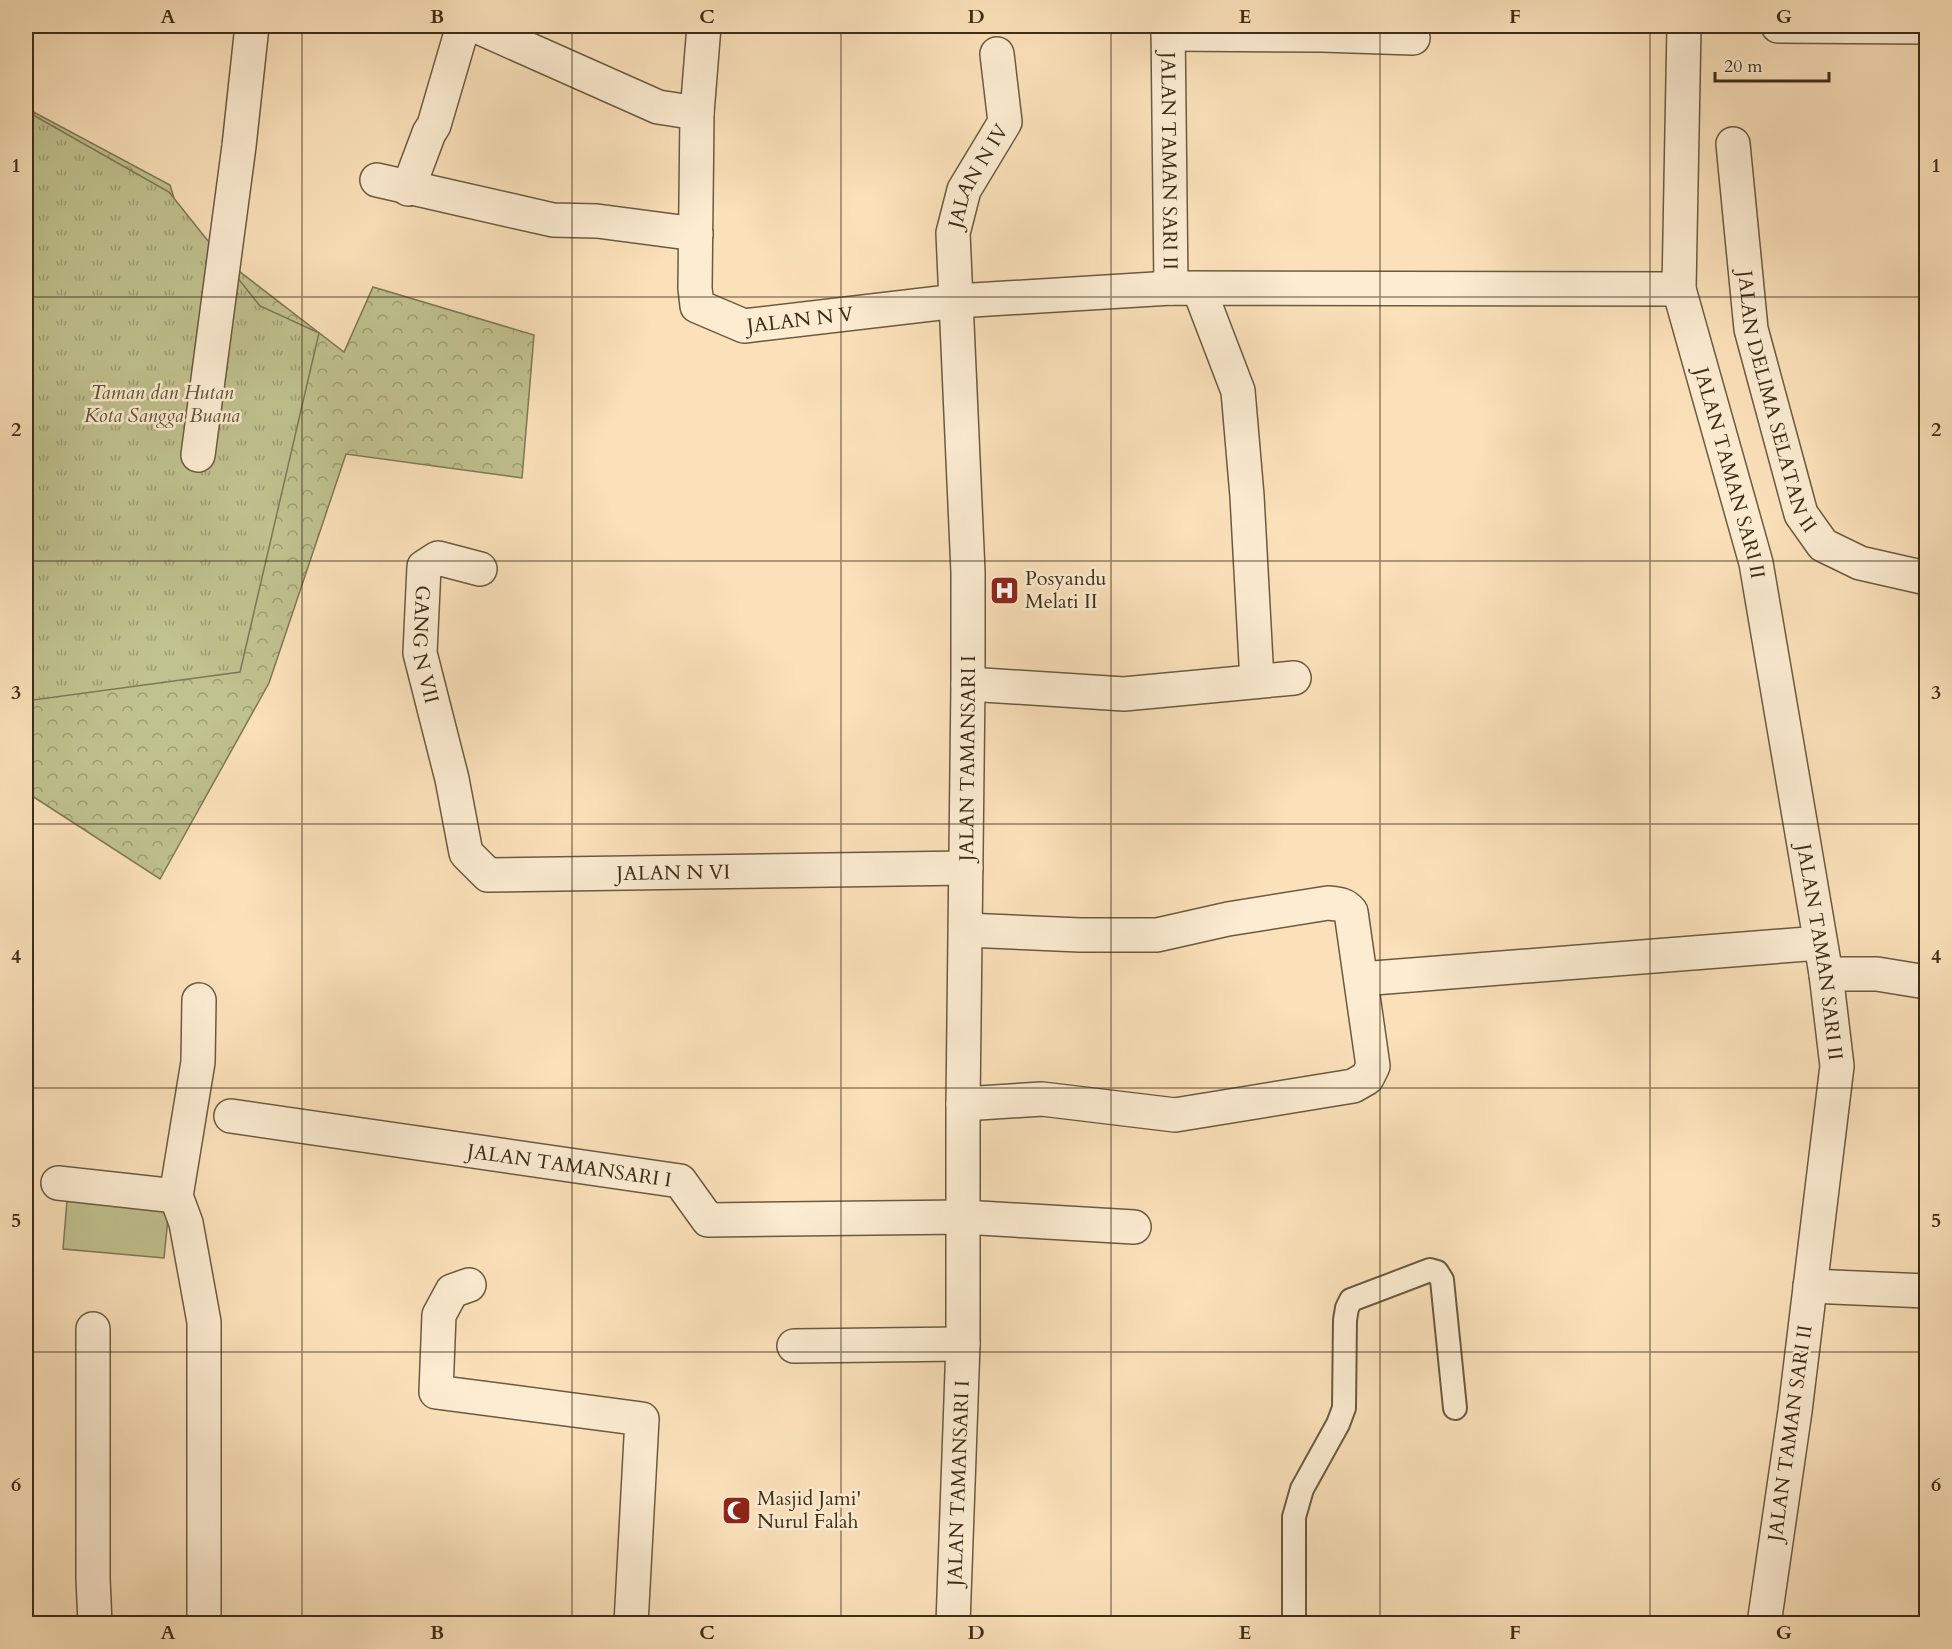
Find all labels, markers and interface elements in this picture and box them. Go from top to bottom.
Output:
text: A [160,3,176,30]
text: B [430,3,444,30]
text: C [699,3,715,30]
text: D [967,3,985,30]
text: E [1239,3,1251,30]
text: F [1509,3,1521,30]
text: G [1776,3,1792,30]
scale bar [1715,45,1829,83]
street label: JALAN TAMAN SARI II [1155,49,1184,270]
text: 20 m [1724,54,1763,79]
street label: JALAN N IV [941,119,1014,234]
text: 1 [11,152,21,179]
text: 1 [1931,152,1941,179]
street label: JALAN DELIMA SELATAN II [1732,266,1823,538]
street label: JALAN N V [742,300,855,339]
street label: JALAN TAMAN SARI II [1687,361,1772,580]
park label: Taman dan Hutan Kota Sangga Buana [84,379,240,429]
text: 2 [11,416,21,443]
text: 2 [1931,416,1941,443]
place label: Posyandu Melati II [1025,565,1107,615]
hospital icon: Posyandu Melati II [988,574,1020,606]
street label: GANG N VII [406,585,446,706]
street label: JALAN TAMANSARI I [952,655,982,864]
text: 3 [11,679,21,706]
text: 3 [1931,679,1941,706]
street label: JALAN TAMAN SARI II [1790,839,1850,1062]
street label: JALAN N VI [613,858,730,887]
text: 4 [11,943,21,970]
text: 4 [1931,943,1941,970]
street label: JALAN TAMANSARI I [463,1136,673,1193]
text: 5 [11,1207,21,1234]
text: 5 [1931,1207,1941,1234]
street label: JALAN TAMAN SARI II [1761,1323,1819,1546]
street label: JALAN TAMANSARI I [941,1380,975,1590]
text: 6 [11,1471,21,1498]
text: 6 [1931,1471,1941,1498]
place label: Masjid Jami' Nurul Falah [757,1485,861,1535]
mosque icon: Masjid Jami' Nurul Falah [720,1494,752,1526]
text: A [160,1619,176,1646]
text: B [430,1619,444,1646]
text: C [699,1619,715,1646]
text: D [967,1619,985,1646]
text: E [1239,1619,1251,1646]
text: F [1509,1619,1521,1646]
text: G [1776,1619,1792,1646]

